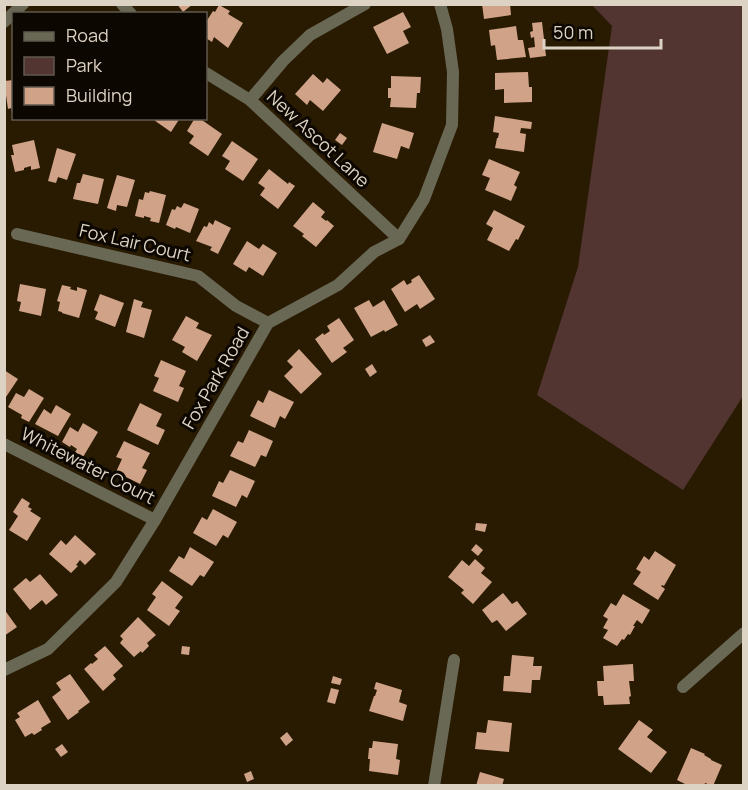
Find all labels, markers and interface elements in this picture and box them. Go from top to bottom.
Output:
legend [12,12,207,120]
scale bar [544,12,661,50]
text: 50 m [553,20,593,44]
text: Road [66,23,109,47]
text: Park [66,53,103,77]
text: Building [66,83,132,107]
street label: New Ascot Lane [262,84,375,192]
street label: Fox Lair Court [77,218,193,267]
street label: Fox Park Road [176,322,254,433]
street label: Whitewater Court [17,421,160,509]

